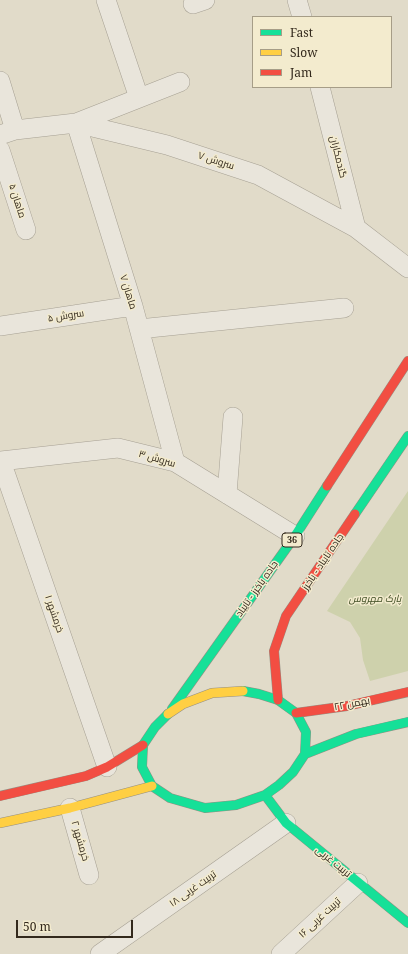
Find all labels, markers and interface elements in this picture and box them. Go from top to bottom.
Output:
legend [252,16,392,88]
text: Fast [290,24,313,41]
text: Slow [290,44,318,61]
text: Jam [290,64,312,81]
street label: گندمکاران [327,135,349,179]
street label: سروش ۷ [196,149,236,173]
street label: ماهان ۵ [6,183,28,219]
street label: ماهان ۷ [117,273,139,311]
street label: سروش ۵ [47,307,85,325]
street label: سروش ۳ [137,448,177,470]
street label: جاده تایباد - باخرز [300,531,346,593]
road number: 36 [282,533,302,547]
street label: جاده باخرز - تایباد [233,559,281,619]
park label: پارک مهروس [349,593,401,605]
street label: خرمشهر ۱ [42,594,66,634]
street label: ۲۲ بهمن [333,695,371,713]
street label: خرمشهر ۲ [69,820,91,862]
street label: تربیت غربی [313,844,353,880]
street label: تربیت غربی ۱۸ [167,868,219,910]
street label: تربیت غربی ۱۶ [297,896,343,940]
scale bar [18,912,135,938]
text: 50 m [23,918,51,935]

